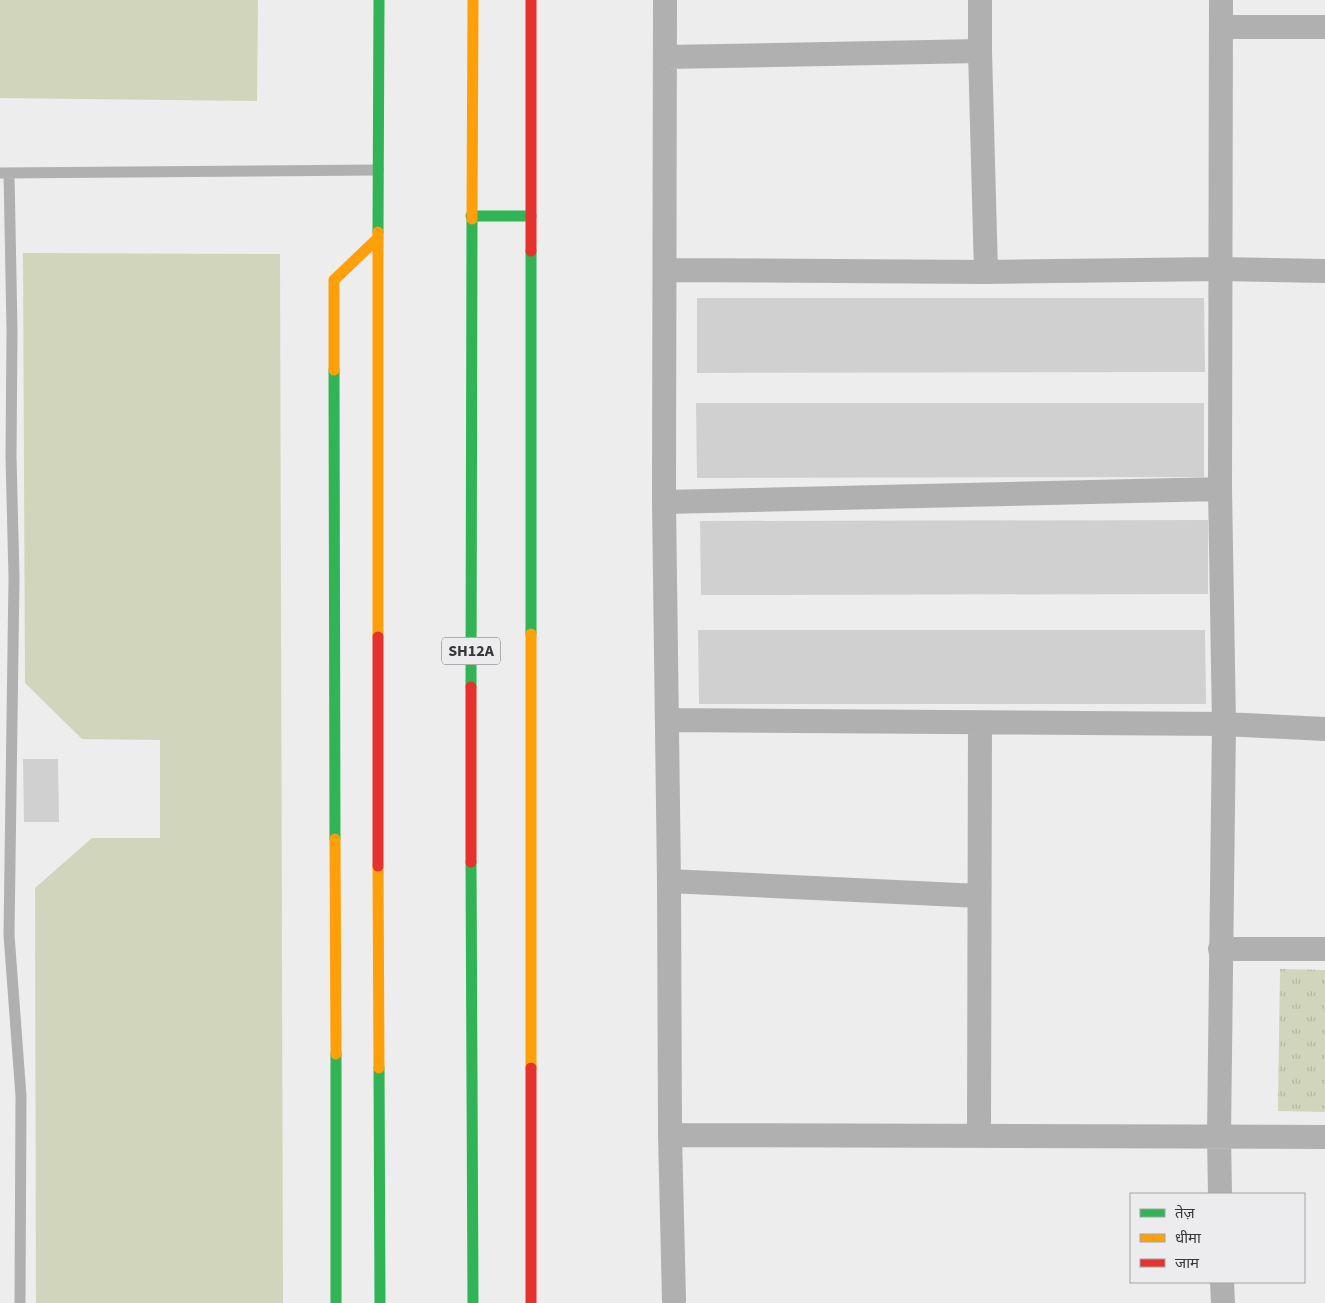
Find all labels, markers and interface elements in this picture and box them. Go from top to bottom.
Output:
road number: SH12A [442,637,500,664]
legend [1130,1193,1305,1283]
text: तेज़ [1175,1203,1196,1224]
text: धीमा [1175,1228,1202,1249]
text: जाम [1175,1253,1200,1274]

